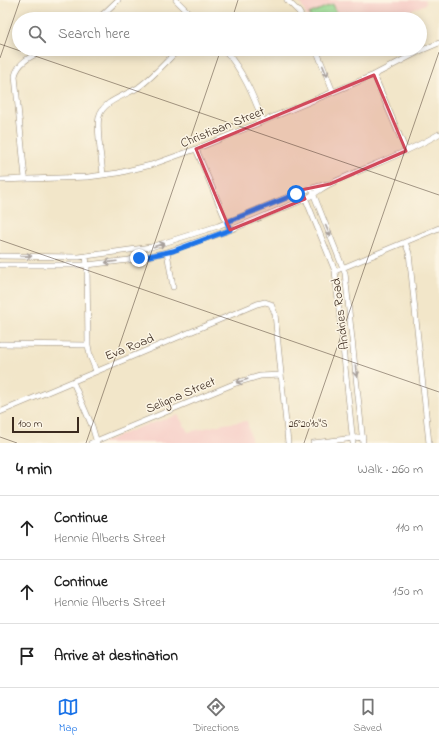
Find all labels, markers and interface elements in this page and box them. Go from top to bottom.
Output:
search box [12,12,427,56]
icon: search [26,23,48,45]
text: Search here [58,23,130,45]
one-way arrow [321,64,329,76]
street label: Christiaan Street [178,102,268,153]
route start [287,185,305,203]
one-way arrow [325,225,333,237]
one-way arrow [152,241,165,248]
route end [130,249,148,267]
one-way arrow [19,252,32,260]
one-way arrow [105,258,118,266]
street label: Andries Road [327,276,354,351]
street label: Eva Road [102,329,158,366]
one-way arrow [353,364,360,377]
street label: Seligna Street [143,372,219,420]
one-way arrow [237,377,249,385]
scale bar [12,415,79,434]
text: 100 m [18,416,42,432]
text: 26°20'10"S [289,417,328,432]
text: 4 min [16,457,52,482]
text: Walk · 260 m [358,460,423,479]
text: Continue [54,507,108,529]
icon: ahead [16,517,38,539]
text: 110 m [396,518,423,537]
text: Hennie Alberts Street [54,529,166,548]
text: Continue [54,571,108,593]
icon: ahead [16,581,38,603]
text: 150 m [392,582,423,601]
text: Hennie Alberts Street [54,593,166,612]
icon: arrive [16,645,38,667]
text: Arrive at destination [54,645,178,667]
tab: Map [57,696,79,736]
tab: Directions [193,696,239,736]
tab: Saved [353,696,382,736]

